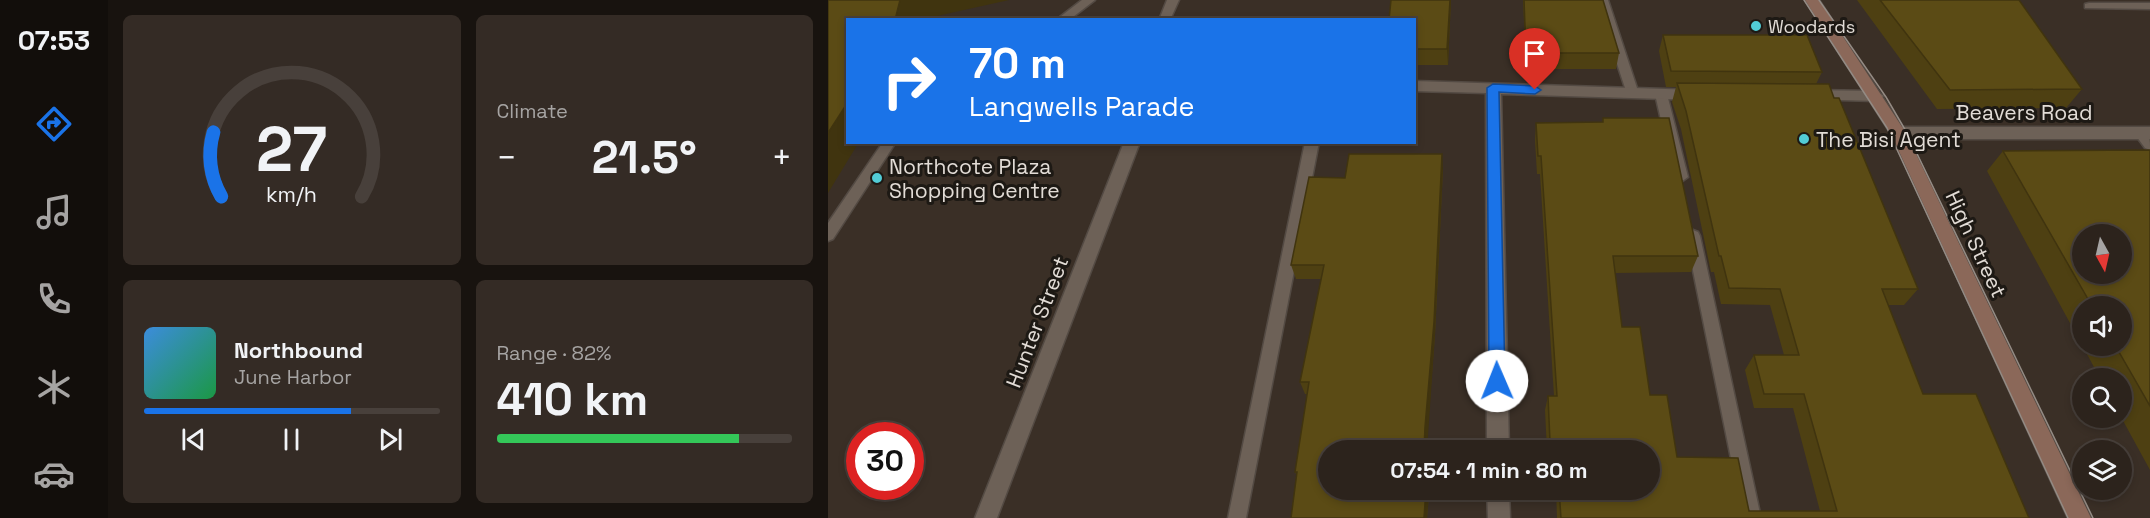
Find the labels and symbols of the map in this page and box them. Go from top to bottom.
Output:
place label: Woodards [1768,15,1855,38]
marker: Woodards [1749,19,1763,33]
pin [1509,28,1560,90]
street label: Beavers Road [1956,99,2092,126]
place label: The Bisi Agent [1816,126,1961,153]
marker: The Bisi Agent [1797,132,1811,146]
place label: Northcote Plaza Shopping Centre [889,153,1060,204]
marker: Northcote Plaza Shopping Centre [870,171,884,185]
street label: High Street [1939,186,2013,302]
north arrow [2072,224,2132,284]
street label: Hunter Street [1000,253,1074,391]
position arrow [1465,349,1529,413]
speed limit sign: 30 [846,422,924,500]

